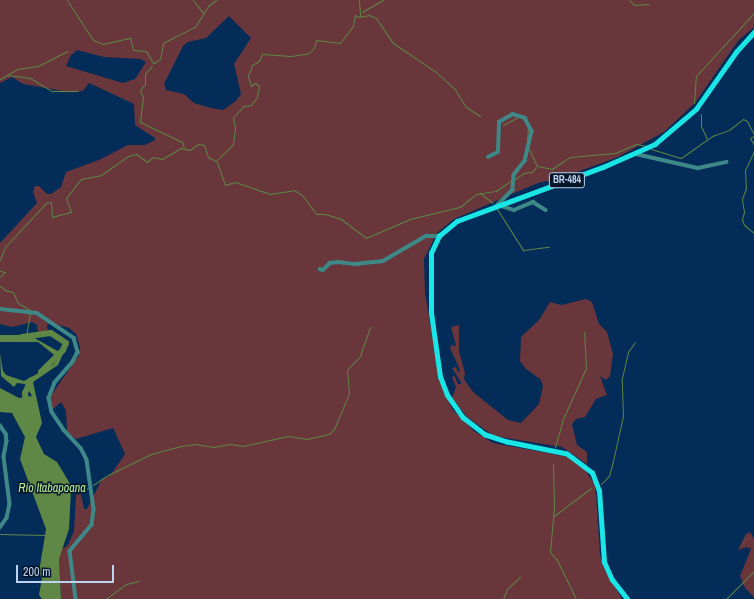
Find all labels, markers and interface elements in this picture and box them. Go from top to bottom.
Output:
road number: BR-484 [548,172,586,188]
water label: Rio Itabapoana [18,482,86,496]
scale bar [18,557,116,583]
text: 200 m [23,564,50,580]

